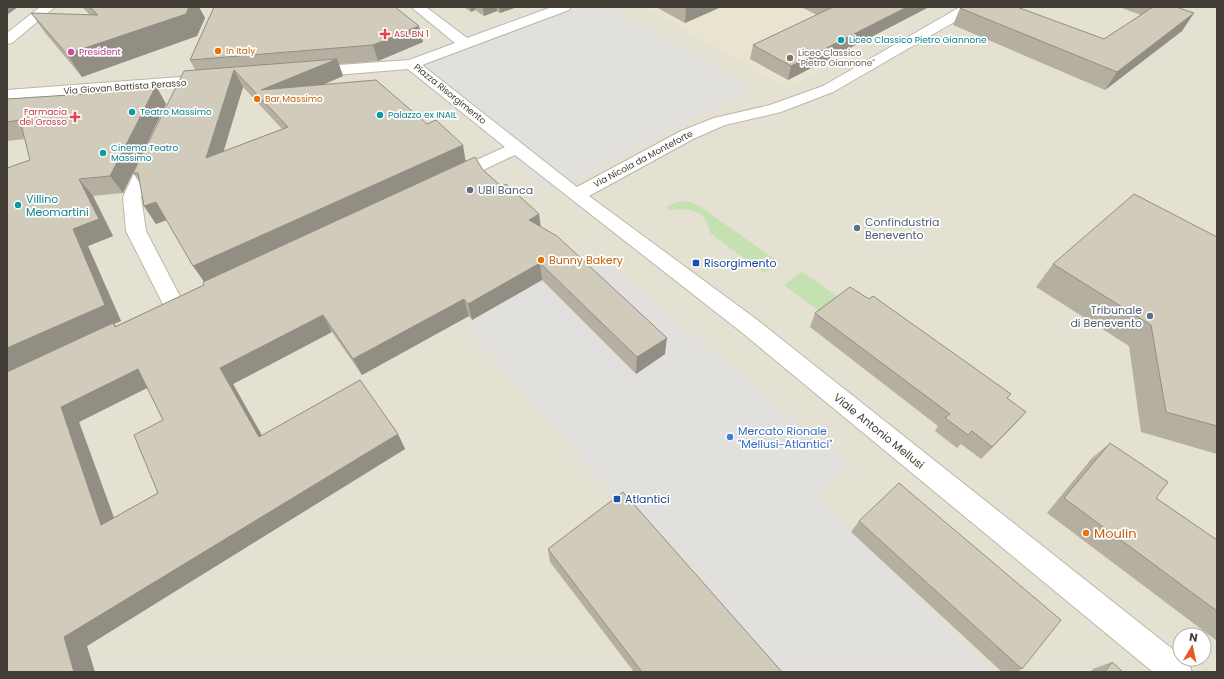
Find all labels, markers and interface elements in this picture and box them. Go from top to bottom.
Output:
marker: ASL BN 1 [379,28,391,40]
place label: ASL BN 1 [394,28,429,40]
place label: Liceo Classico Pietro Giannone [849,34,987,46]
marker: Liceo Classico Pietro Giannone [836,35,846,45]
place label: In Italy [226,45,255,57]
place label: President [79,46,121,58]
marker: In Italy [213,46,223,56]
marker: President [66,47,76,57]
place label: Liceo Classico "Pietro Giannone" [798,47,875,69]
marker: Liceo Classico "Pietro Giannone" [785,53,795,63]
street label: Piazza Risorgimento [411,61,489,127]
street label: Via Giovan Battista Perasso [63,77,187,97]
place label: Bar Massimo [265,93,323,105]
marker: Bar Massimo [252,94,262,104]
place label: Farmacia del Grosso [19,106,67,128]
place label: Teatro Massimo [140,106,212,118]
marker: Teatro Massimo [127,107,137,117]
place label: Palazzo ex INAIL [388,109,457,121]
marker: Palazzo ex INAIL [375,110,385,120]
marker: Farmacia del Grosso [70,112,80,122]
street label: Via Nicola da Monteforte [591,127,695,190]
place label: Cinema Teatro Massimo [111,142,178,164]
marker: Cinema Teatro Massimo [98,148,108,158]
place label: UBI Banca [478,182,533,198]
marker: UBI Banca [465,185,475,195]
place label: Villino Meomartini [26,191,89,220]
marker: Villino Meomartini [13,200,23,210]
place label: Confindustria Benevento [865,214,939,243]
marker: Confindustria Benevento [852,223,862,233]
place label: Bunny Bakery [549,252,624,268]
marker: Bunny Bakery [536,255,546,265]
place label: Risorgimento [704,255,777,271]
marker: Risorgimento [691,258,701,268]
place label: Tribunale di Benevento [1070,302,1142,331]
marker: Tribunale di Benevento [1145,311,1155,321]
street label: Viale Antonio Mellusi [830,389,928,473]
place label: Mercato Rionale "Mellusi-Atlantici" [738,423,832,452]
marker: Mercato Rionale "Mellusi-Atlantici" [725,432,735,442]
place label: Atlantici [625,491,670,507]
marker: Atlantici [612,494,622,504]
place label: Moulin [1094,524,1137,543]
marker: Moulin [1081,528,1091,538]
north arrow [1172,627,1212,667]
text: N [1188,629,1199,646]

